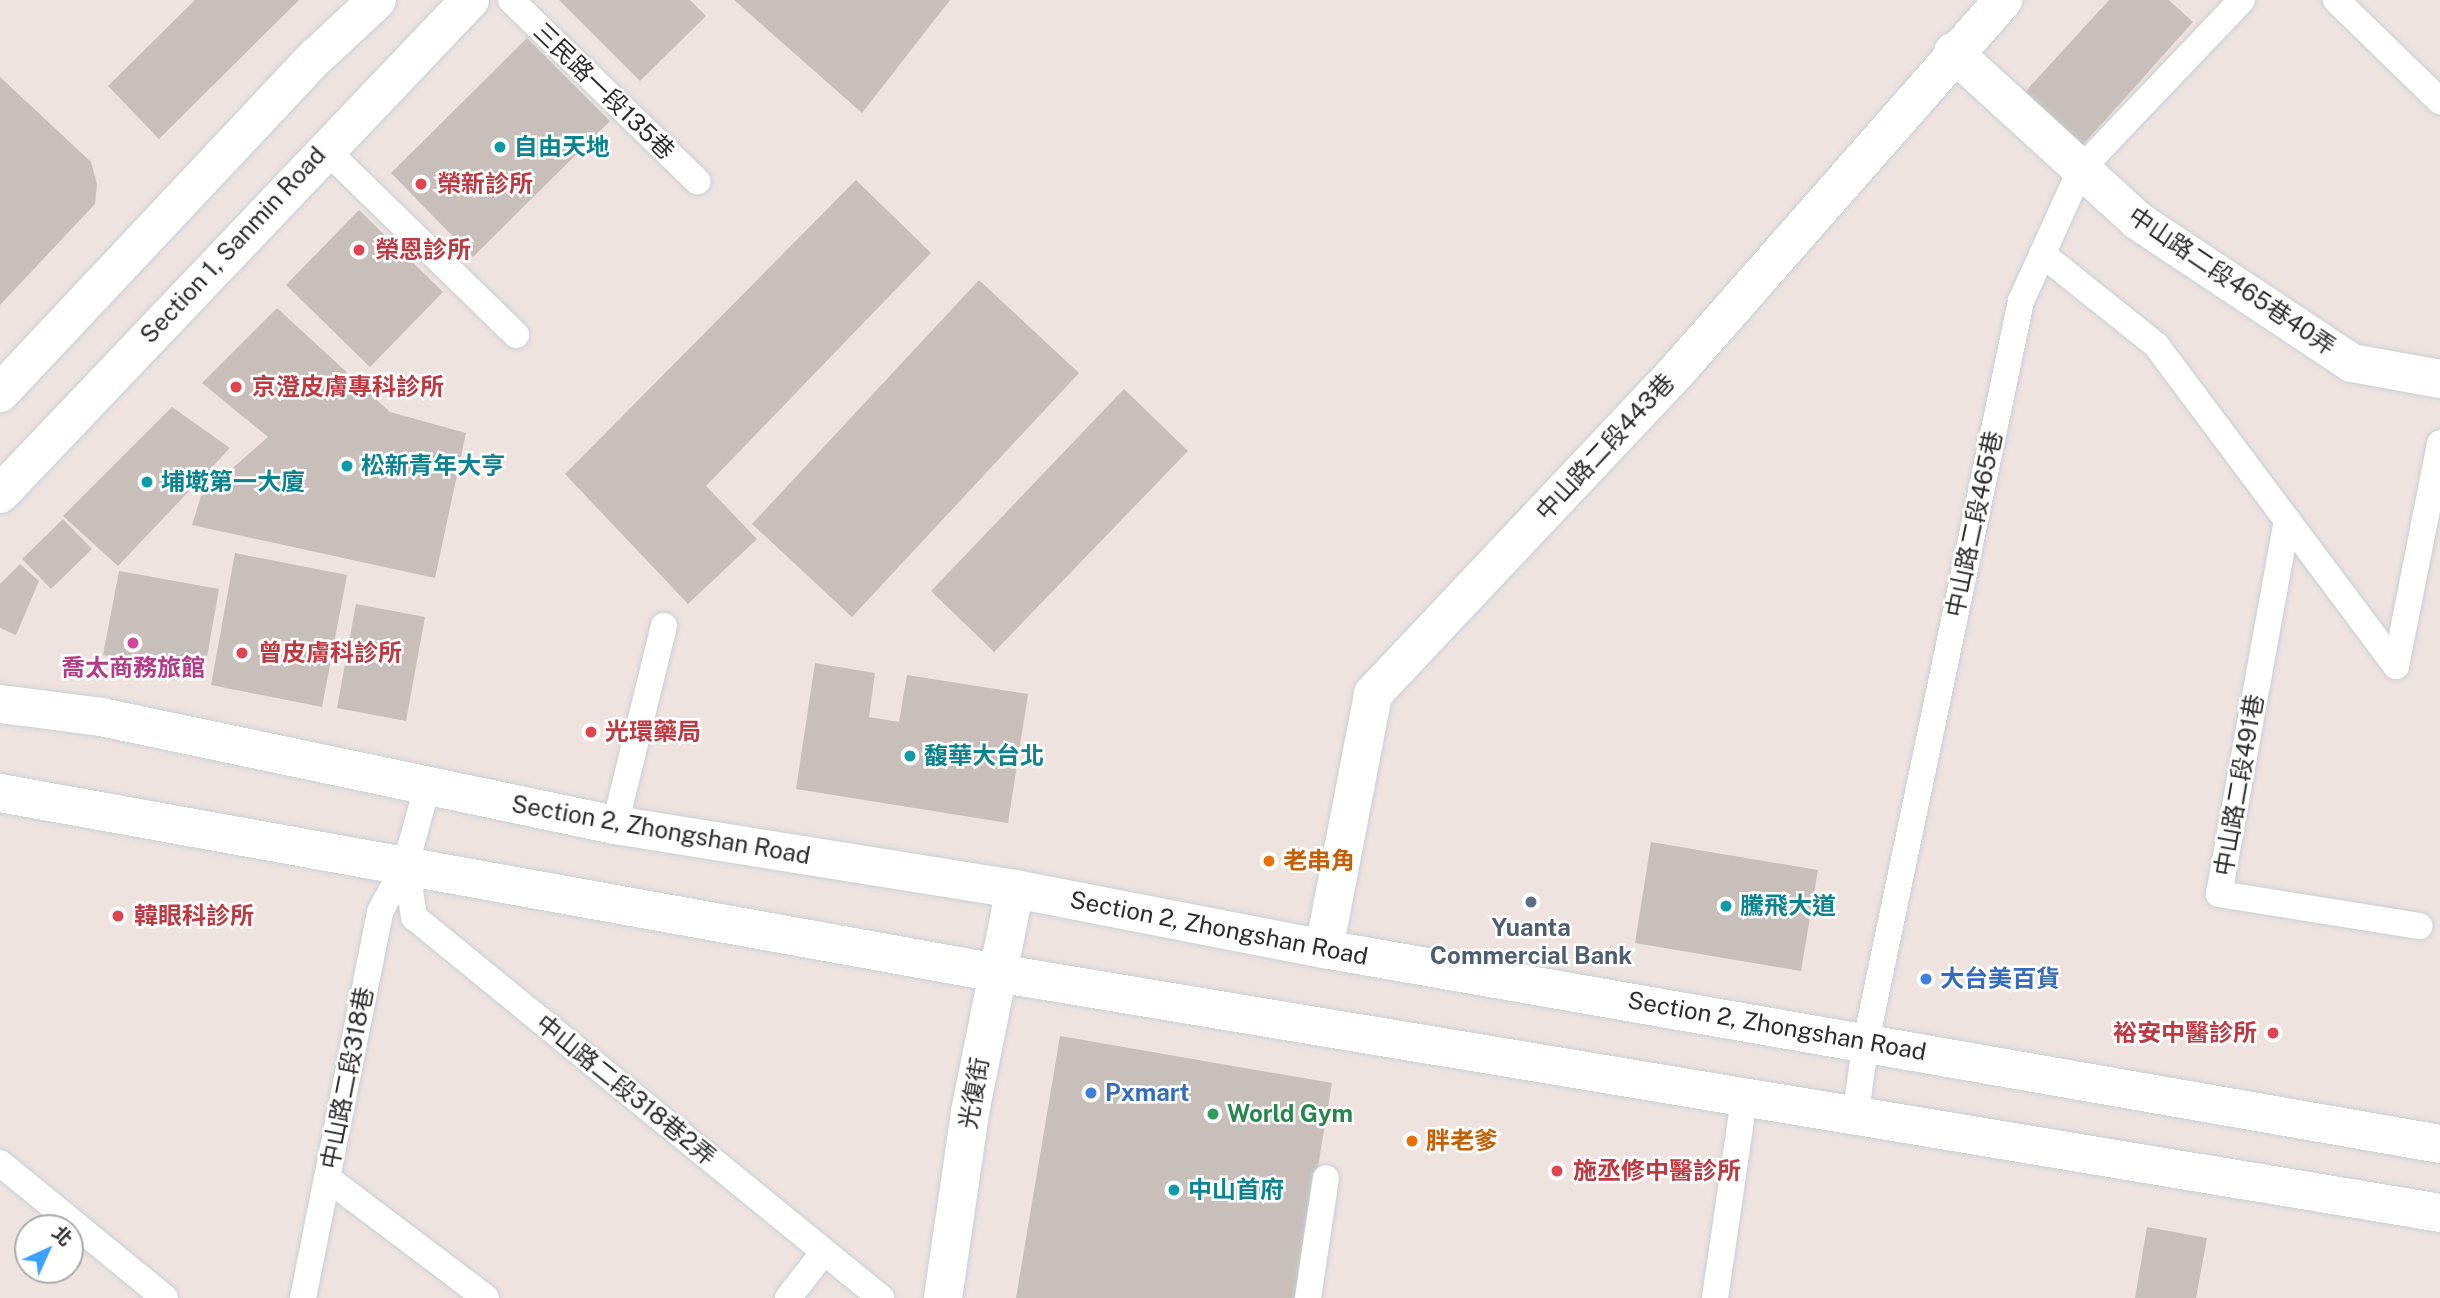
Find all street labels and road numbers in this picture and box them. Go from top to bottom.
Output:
street label: 三民路一段135巷 [528,17,680,165]
street label: Section 1, Sanmin Road [134,141,332,349]
street label: 中山路二段465巷40弄 [2123,201,2341,361]
street label: 中山路二段443巷 [1530,368,1680,526]
street label: 中山路二段465巷 [1940,428,2008,620]
street label: 中山路二段491巷 [2209,692,2269,878]
street label: Section 2, Zhongshan Road [509,790,813,870]
street label: Section 2, Zhongshan Road [1068,885,1370,971]
street label: 中山路二段318巷 [315,985,379,1171]
street label: Section 2, Zhongshan Road [1625,986,1929,1066]
street label: 中山路二段318巷2弄 [530,1009,722,1171]
street label: 光復街 [954,1055,994,1131]

